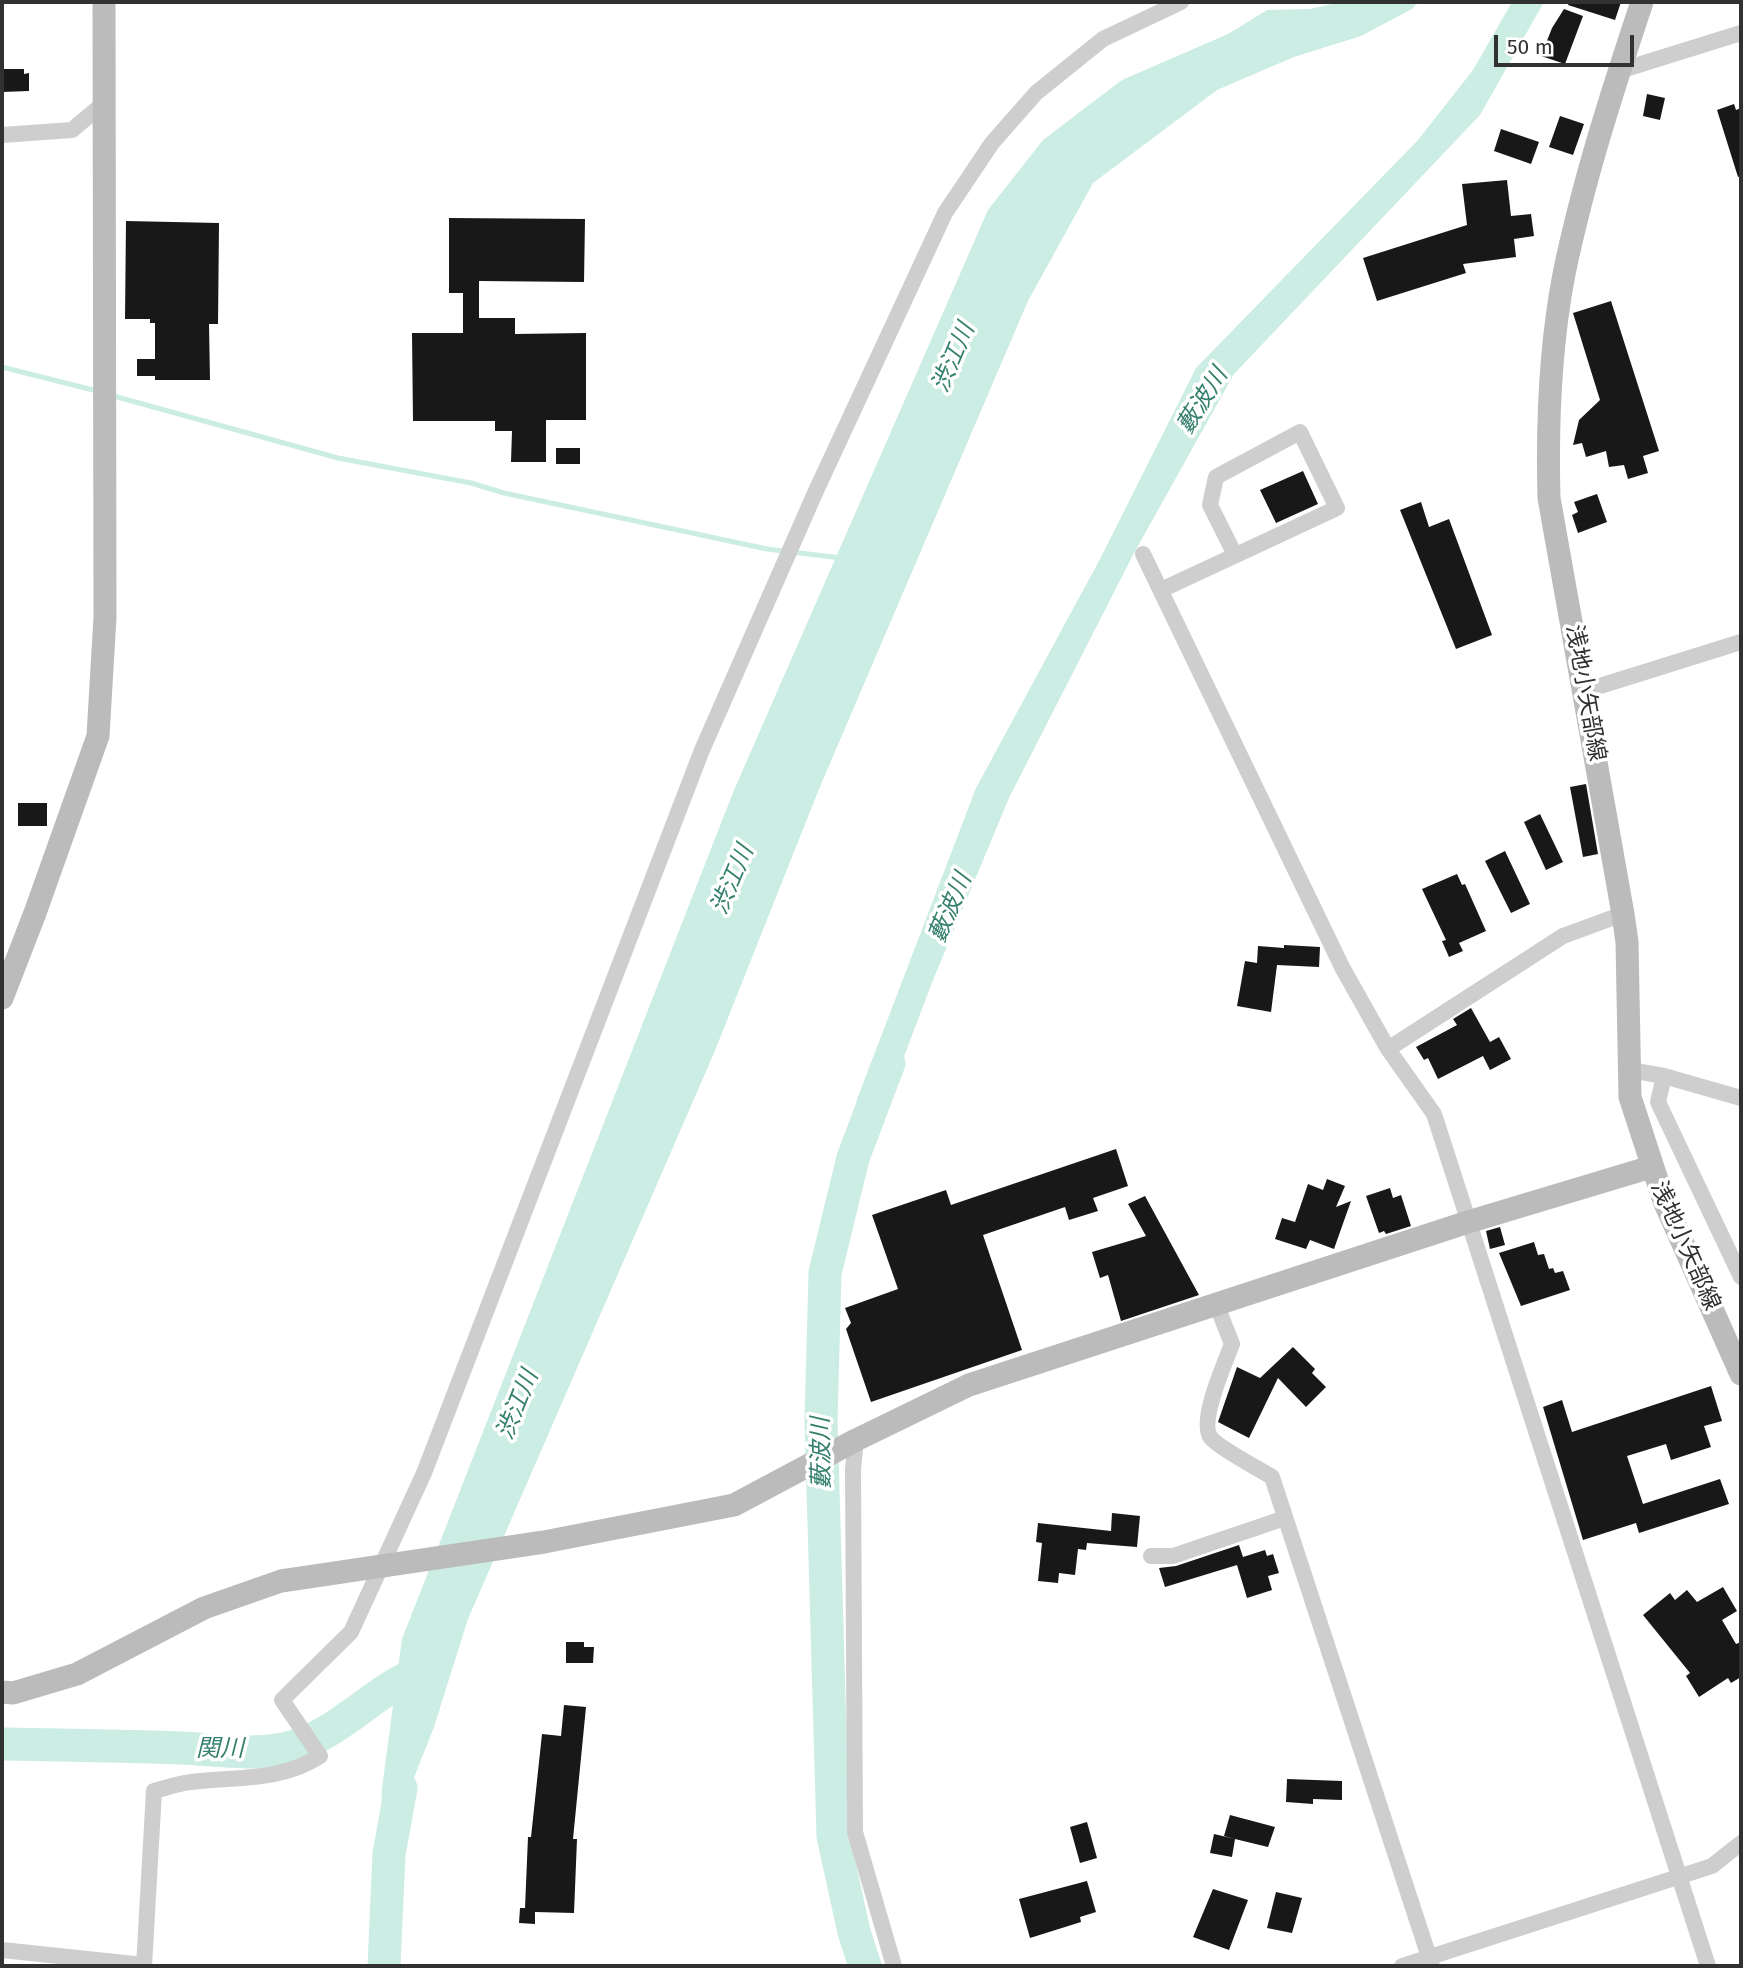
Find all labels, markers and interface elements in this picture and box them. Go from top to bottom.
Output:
scale bar [1498,21,1638,65]
text: 50 m [1507,34,1553,60]
water label: 渋江川 [927,319,981,397]
water label: 藪波川 [1172,363,1234,439]
street label: 浅地小矢部線 [1559,623,1611,763]
water label: 渋江川 [706,841,760,919]
water label: 藪波川 [924,869,978,947]
street label: 浅地小矢部線 [1644,1177,1726,1315]
water label: 渋江川 [491,1366,545,1444]
water label: 藪波川 [807,1417,837,1489]
water label: 関川 [196,1735,244,1763]

